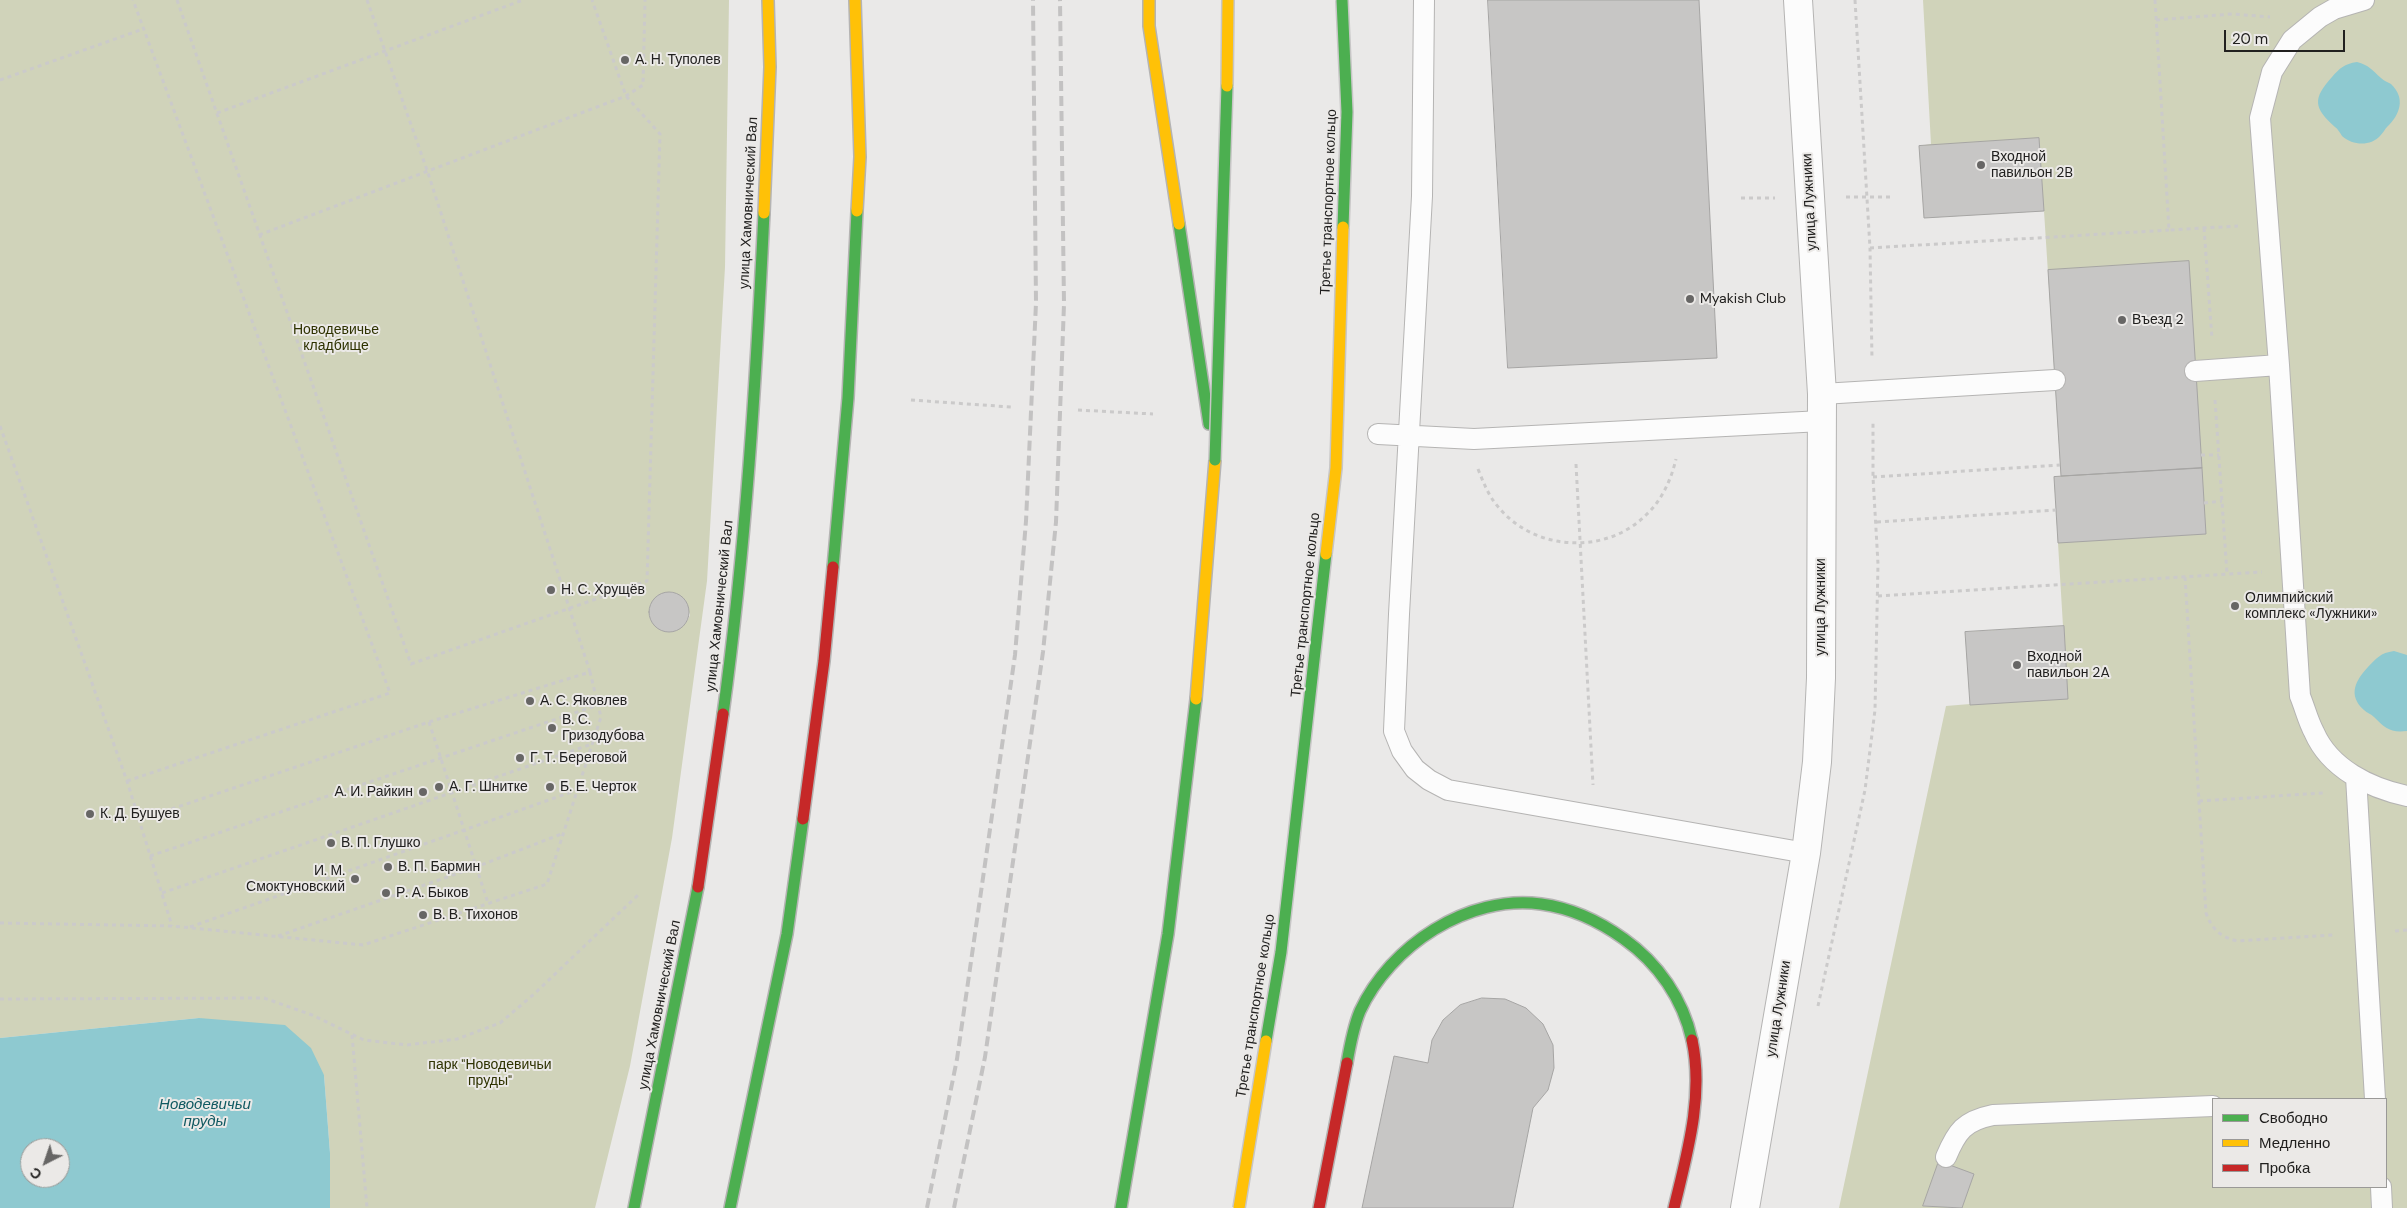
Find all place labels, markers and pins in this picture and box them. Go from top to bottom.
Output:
place label: А. Н. Туполев [635,52,721,68]
marker: А. Н. Туполев [619,54,631,66]
place label: Входной павильон 2B [1991,149,2073,182]
marker: Входной павильон 2B [1975,159,1987,171]
place label: Myakish Club [1700,291,1786,307]
marker: Myakish Club [1684,293,1696,305]
place label: Въезд 2 [2132,312,2184,328]
marker: Въезд 2 [2116,314,2128,326]
place label: Н. С. Хрущёв [561,582,645,598]
marker: Н. С. Хрущёв [545,584,557,596]
place label: Олимпийский комплекс «Лужники» [2245,590,2377,622]
marker: Олимпийский комплекс «Лужники» [2229,600,2241,612]
place label: Входной павильон 2A [2027,649,2110,682]
marker: Входной павильон 2A [2011,659,2023,671]
place label: А. С. Яковлев [540,693,627,709]
marker: А. С. Яковлев [524,695,536,707]
place label: В. С. Гризодубова [562,712,644,744]
marker: В. С. Гризодубова [546,722,558,734]
place label: Г. Т. Береговой [530,750,627,766]
marker: Г. Т. Береговой [514,752,526,764]
place label: А. Г. Шнитке [449,779,528,795]
place label: Б. Е. Черток [560,779,636,795]
marker: А. Г. Шнитке [433,781,445,793]
marker: Б. Е. Черток [544,781,556,793]
place label: А. И. Райкин [334,784,413,800]
marker: А. И. Райкин [417,786,429,798]
place label: К. Д. Бушуев [100,806,180,822]
marker: К. Д. Бушуев [84,808,96,820]
place label: В. П. Глушко [341,835,421,851]
marker: В. П. Глушко [325,837,337,849]
place label: В. П. Бармин [398,859,480,875]
marker: В. П. Бармин [382,861,394,873]
place label: И. М. Смоктуновский [246,863,345,896]
marker: И. М. Смоктуновский [349,873,361,885]
place label: Р. А. Быков [396,885,468,901]
marker: Р. А. Быков [380,887,392,899]
place label: В. В. Тихонов [433,907,518,923]
marker: В. В. Тихонов [417,909,429,921]

